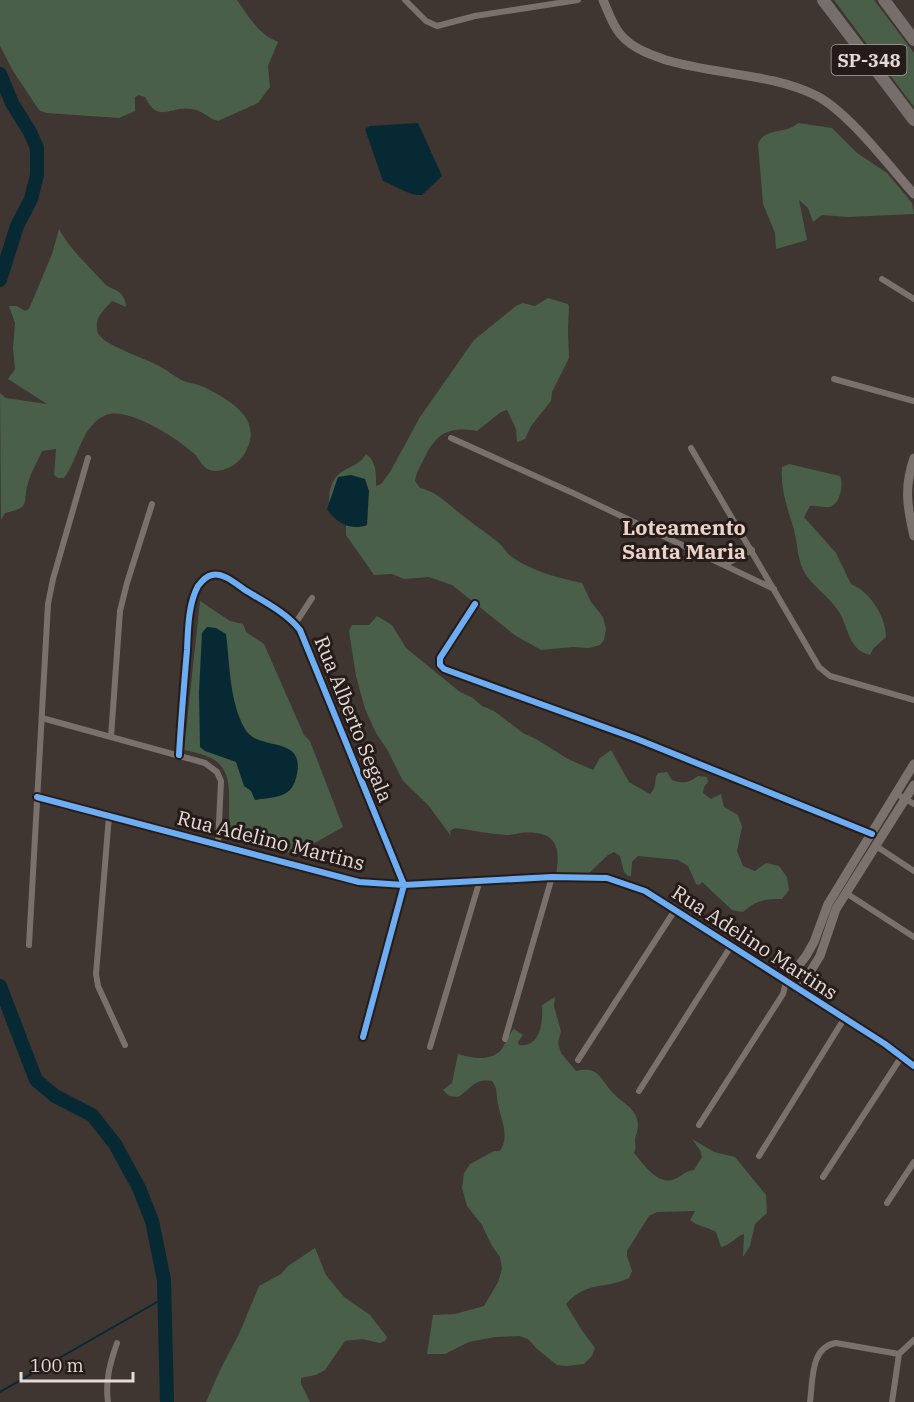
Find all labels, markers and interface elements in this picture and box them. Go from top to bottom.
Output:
road number: SP-348 [832,45,906,75]
district label: Loteamento Santa Maria [622,513,746,565]
street label: Rua Alberto Segala [308,632,400,806]
street label: Rua Adelino Martins [175,804,367,876]
street label: Rua Adelino Martins [667,878,843,1006]
scale bar [21,1345,134,1383]
text: 100 m [30,1354,84,1377]

